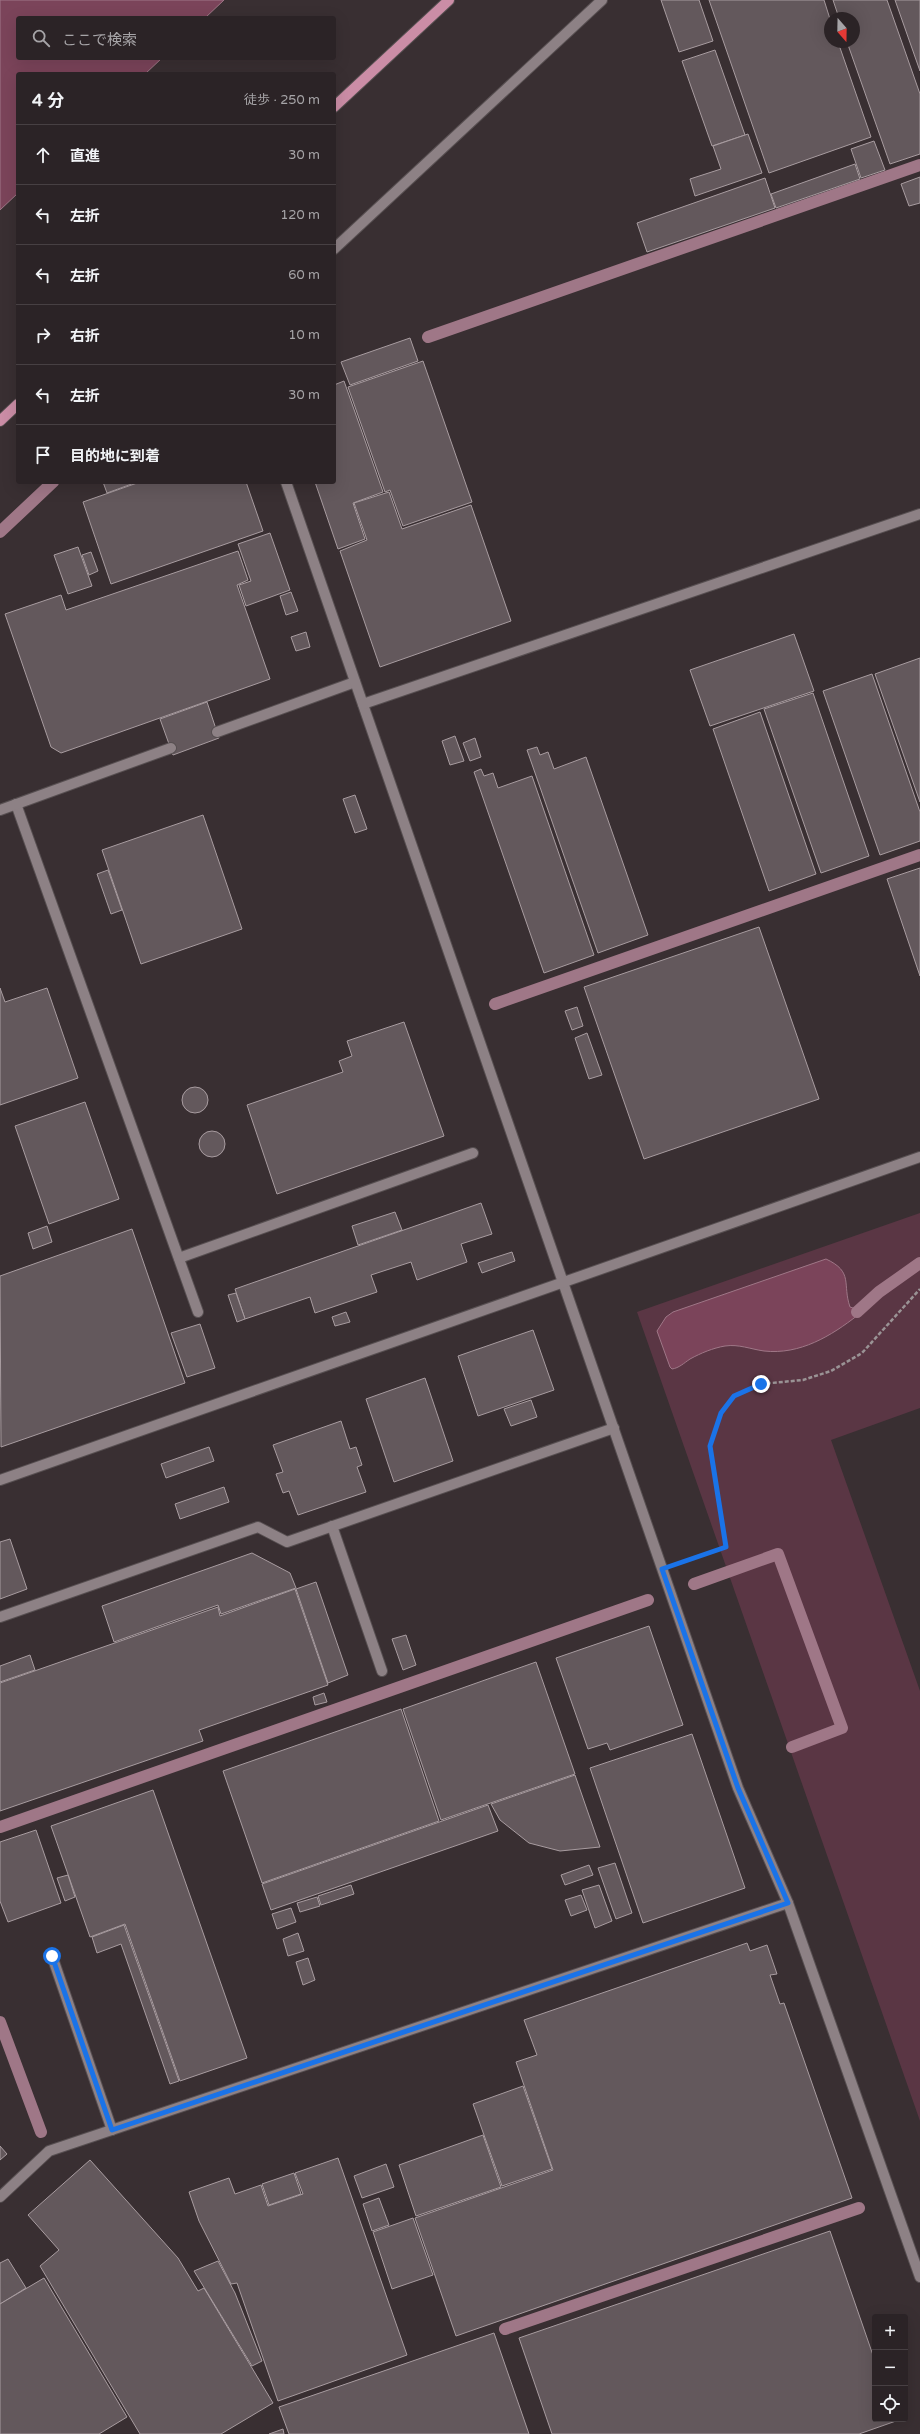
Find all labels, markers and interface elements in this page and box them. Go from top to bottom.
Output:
north arrow [824,12,860,48]
search box [16,16,336,60]
icon: search [30,27,52,49]
text: ここで検索 [62,31,137,49]
text: 4 分 [32,90,64,111]
text: 徒歩 · 250 m [244,92,320,108]
icon: ahead [32,144,54,166]
text: 直進 [70,147,100,165]
text: 30 m [288,147,320,163]
icon: left [32,204,54,226]
text: 左折 [70,207,100,225]
text: 120 m [280,207,320,223]
icon: left [32,264,54,286]
text: 左折 [70,267,100,285]
text: 60 m [288,267,320,283]
icon: right [32,324,54,346]
text: 右折 [70,327,100,345]
text: 10 m [288,327,320,343]
icon: left [32,384,54,406]
text: 左折 [70,387,100,405]
text: 30 m [288,387,320,403]
icon: arrive [32,444,54,466]
text: 目的地に到着 [70,447,160,465]
route end [752,1375,770,1393]
route start [43,1947,61,1965]
map controls [872,2314,908,2422]
button: + [872,2314,908,2350]
button: − [872,2350,908,2386]
button: locate [872,2386,908,2422]

